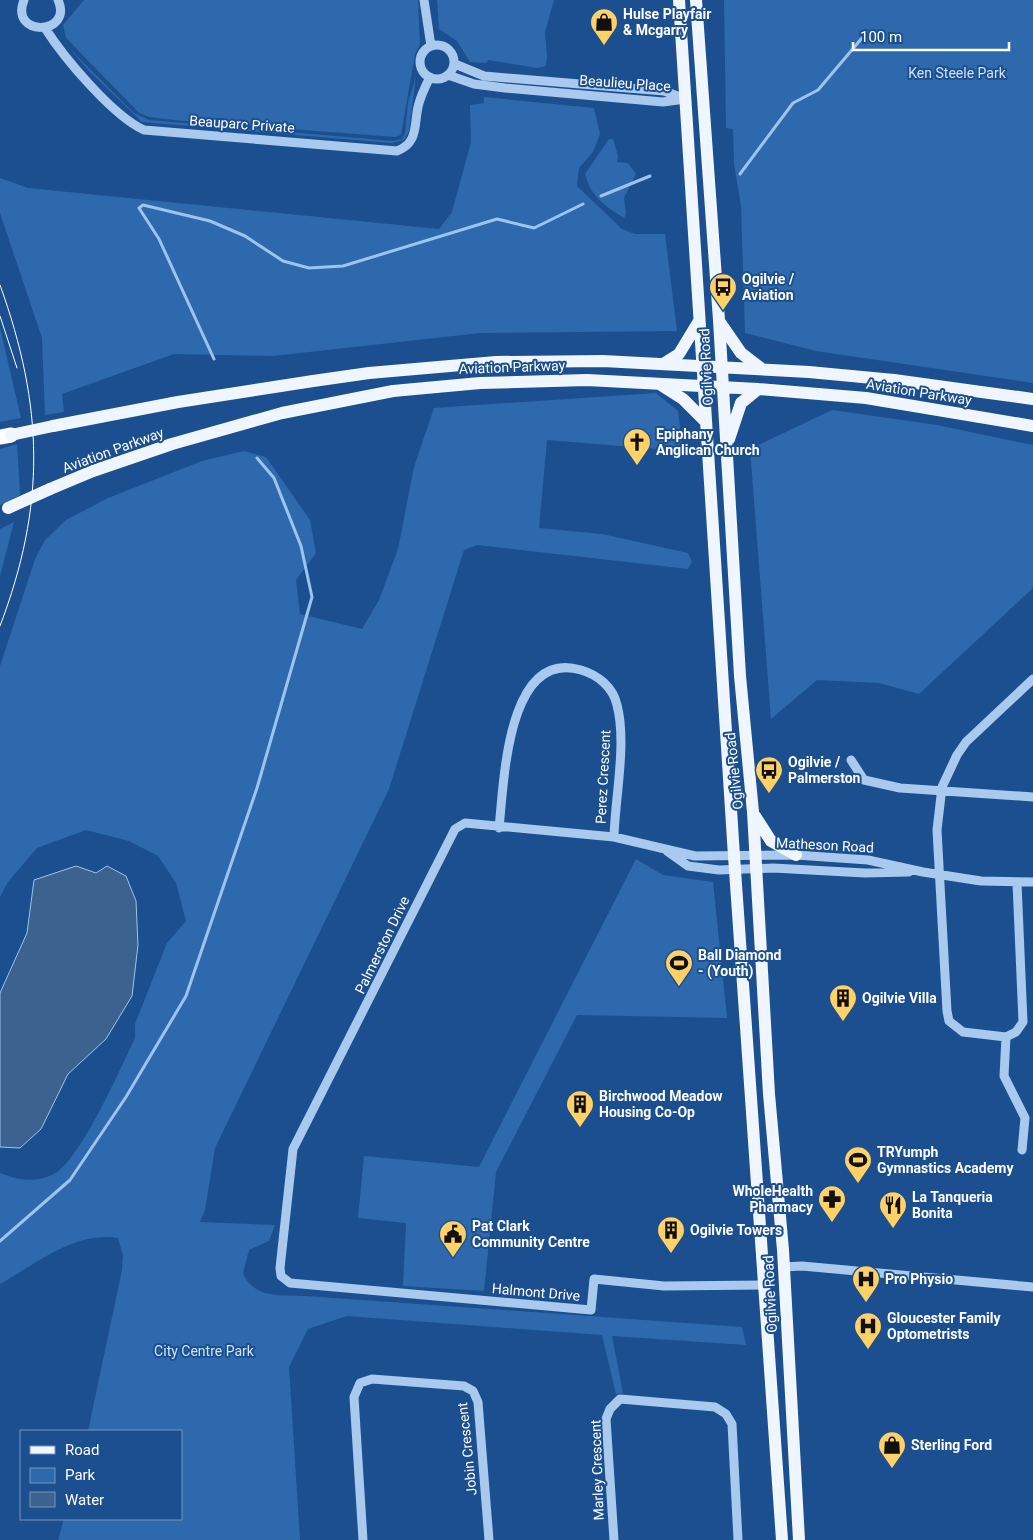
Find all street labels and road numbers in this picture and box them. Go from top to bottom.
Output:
street label: Beaulieu Place [579,72,671,94]
street label: Beauparc Private [189,112,295,136]
street label: Ogilvie Road [696,328,716,406]
street label: Aviation Parkway [458,357,566,377]
street label: Aviation Parkway [865,376,973,408]
street label: Aviation Parkway [60,424,166,476]
street label: Perez Crescent [593,729,613,824]
street label: Ogilvie Road [722,732,746,810]
street label: Matheson Road [776,834,874,856]
street label: Palmerston Drive [351,894,413,996]
street label: Ogilvie Road [760,1255,780,1333]
street label: Halmont Drive [491,1280,581,1304]
street label: Jobin Crescent [454,1401,480,1496]
street label: Marley Crescent [587,1419,607,1521]

